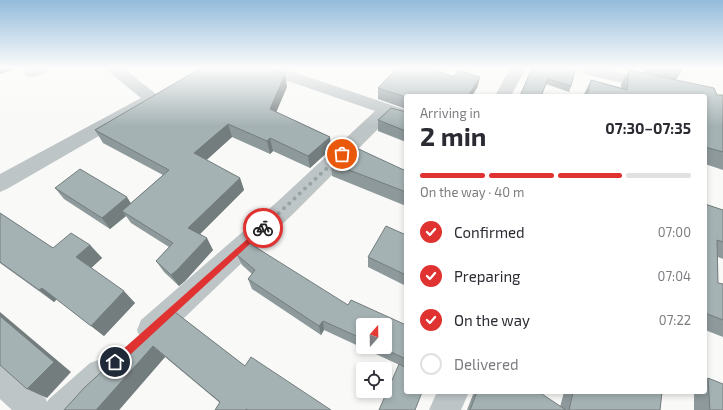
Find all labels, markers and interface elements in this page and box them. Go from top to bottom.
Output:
text: Arriving in [420,105,480,121]
text: 07:30–07:35 [605,119,691,137]
text: 2 min [420,120,486,151]
pin [325,137,359,171]
icon: bag [331,143,353,165]
text: On the way · 40 m [420,184,524,200]
courier [243,208,283,248]
icon: bike [252,217,274,239]
icon: check [420,221,442,243]
text: Confirmed [454,223,525,241]
text: 07:00 [658,224,691,240]
icon: check [420,265,442,287]
text: Preparing [454,267,520,285]
text: 07:04 [658,268,691,284]
icon: check [420,309,442,331]
text: On the way [454,311,530,329]
text: 07:22 [659,312,691,328]
north arrow [356,318,392,354]
map controls [356,318,392,398]
pin [98,345,132,379]
icon: home [104,351,126,373]
text: Delivered [454,355,519,373]
button: locate [356,362,392,398]

